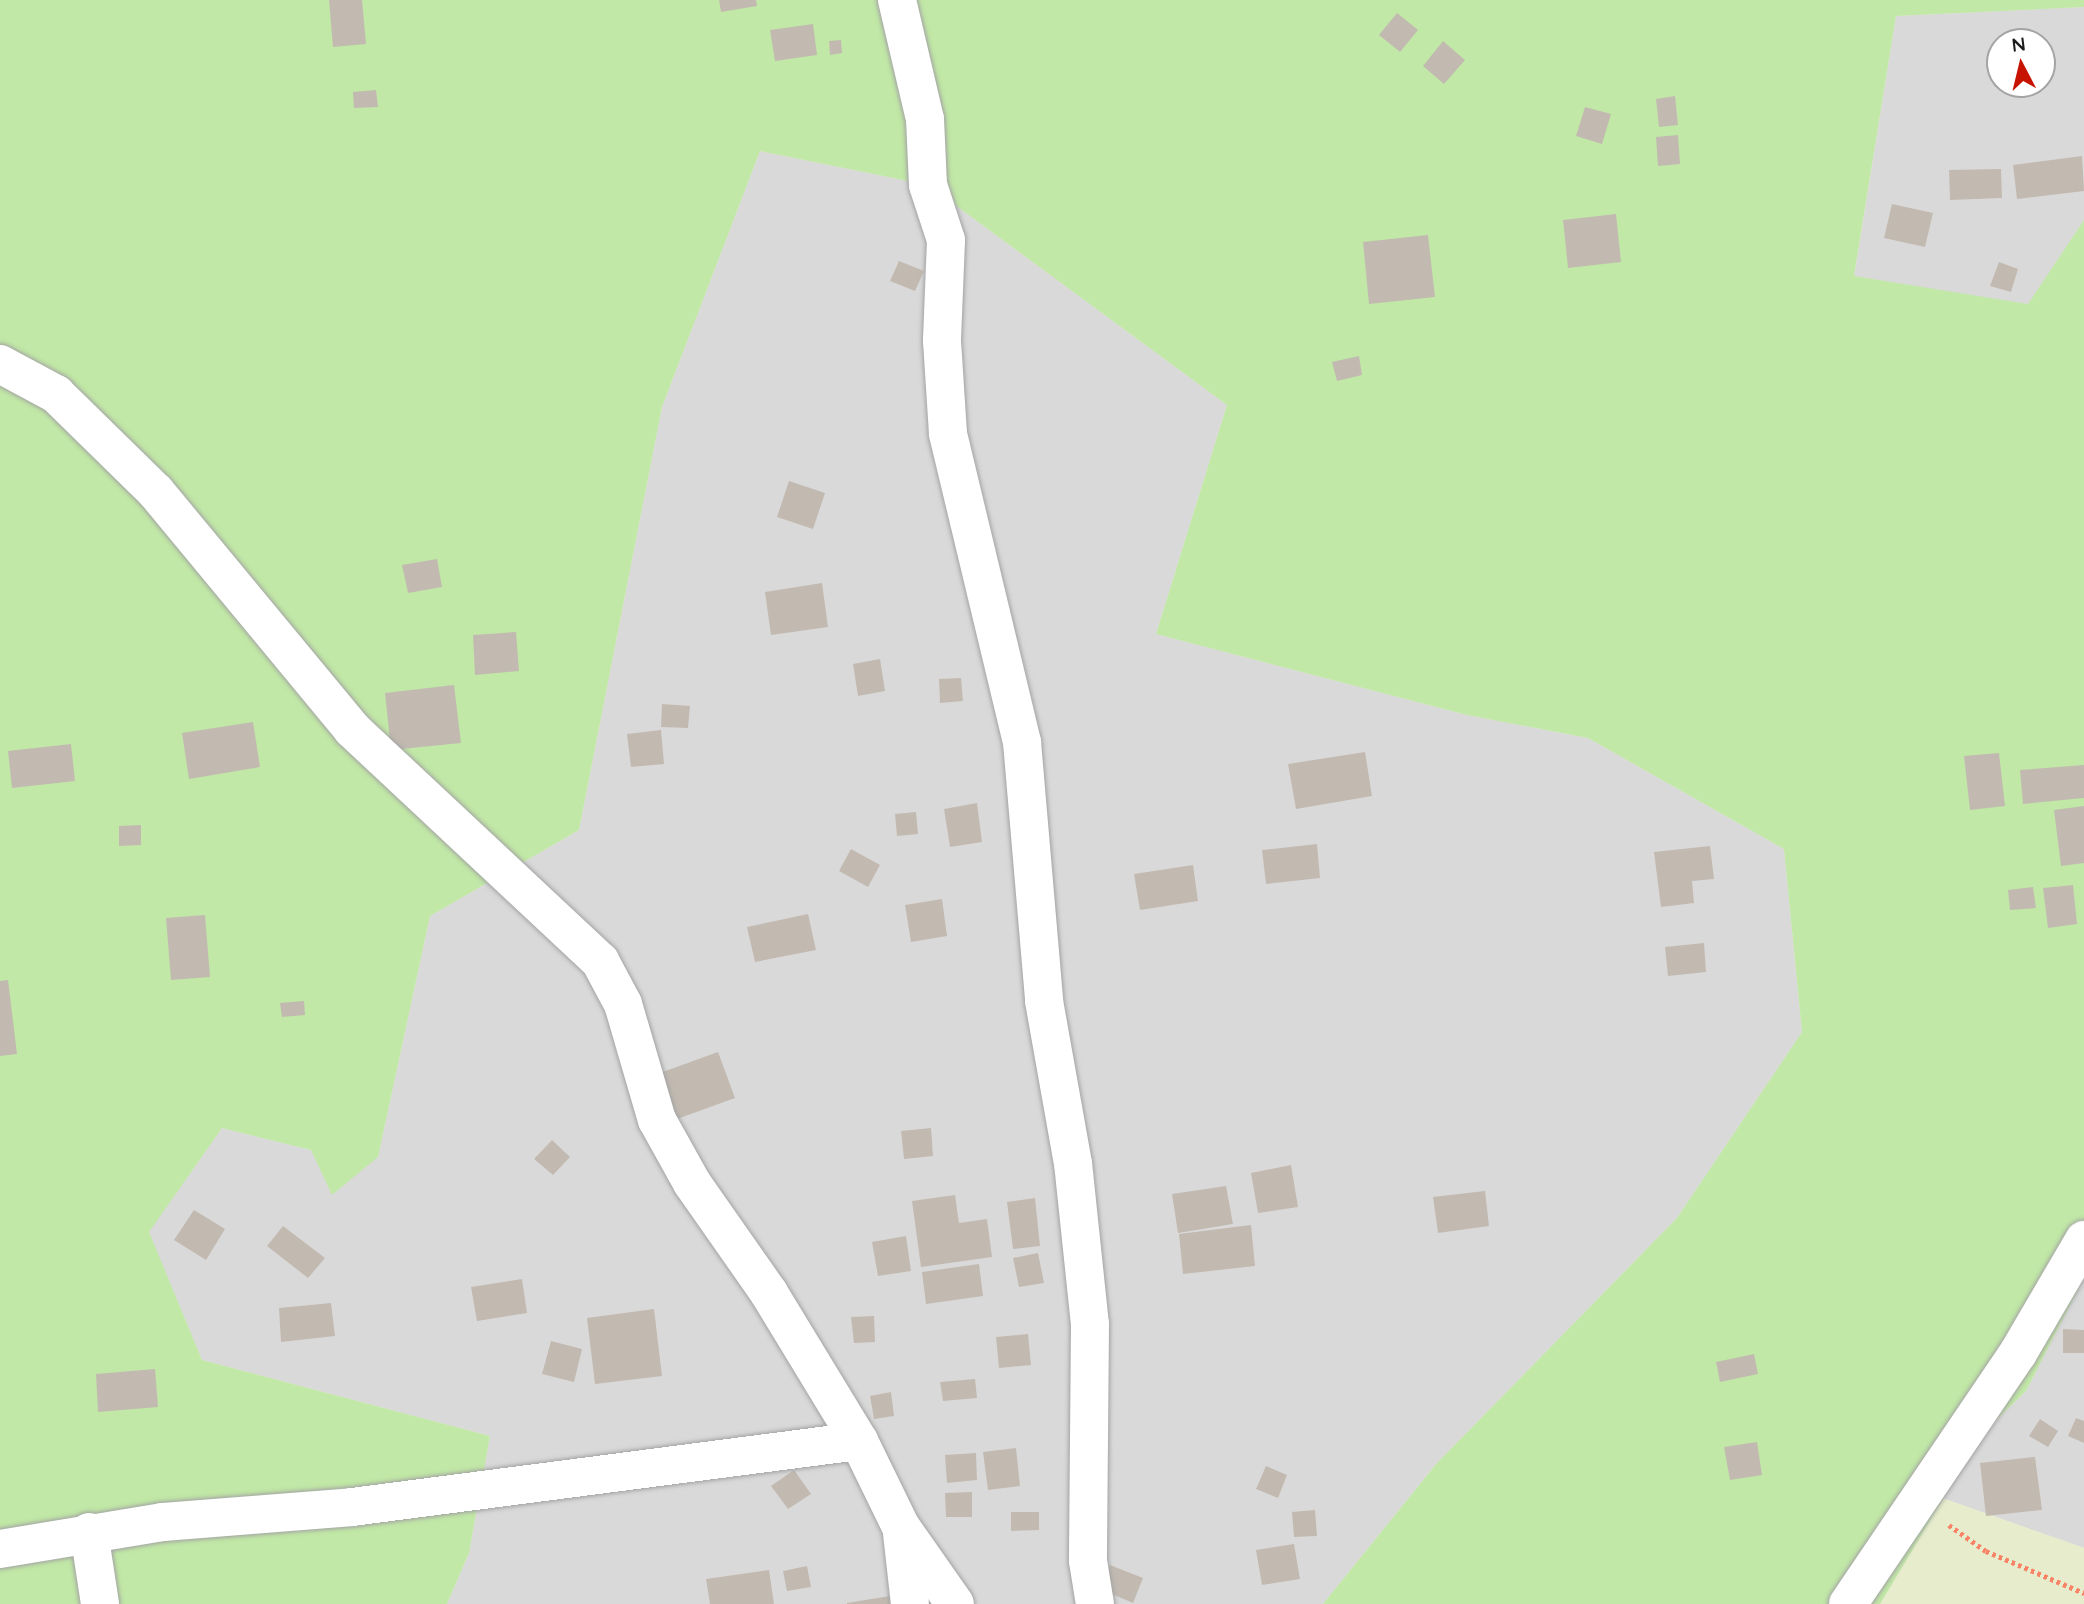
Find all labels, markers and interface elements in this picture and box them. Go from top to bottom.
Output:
north arrow [1986,28,2056,98]
text: N [2010,31,2027,57]

